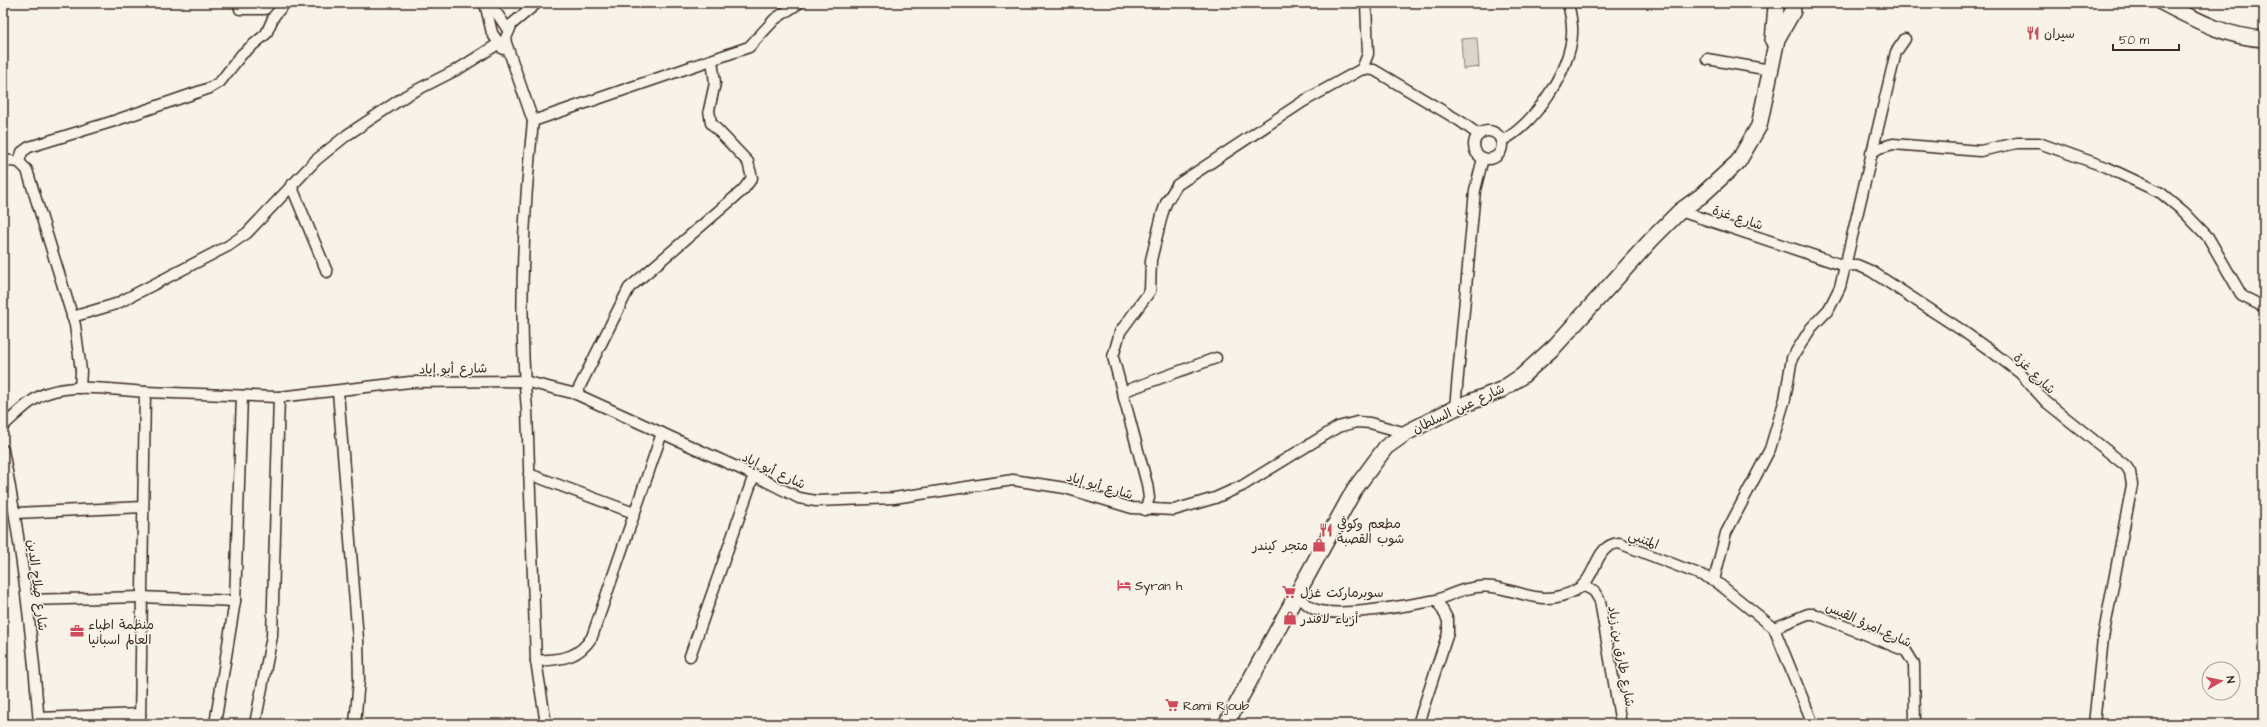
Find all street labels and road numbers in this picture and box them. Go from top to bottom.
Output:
street label: شارع غزة [1710,201,1765,235]
street label: شارع غزة [2009,349,2059,398]
street label: شارع أبو إياد [419,359,487,379]
street label: شارع عين السلطان [1409,380,1507,438]
street label: شارع أبو إياد [739,448,808,494]
street label: شارع أبو إياد [1064,468,1135,504]
street label: المتنبي [1625,526,1661,556]
street label: شارع صلاح الدين [22,538,52,632]
street label: شارع امرؤ القيس [1823,598,1914,652]
street label: شارع طارق بن زياد [1603,604,1639,708]

